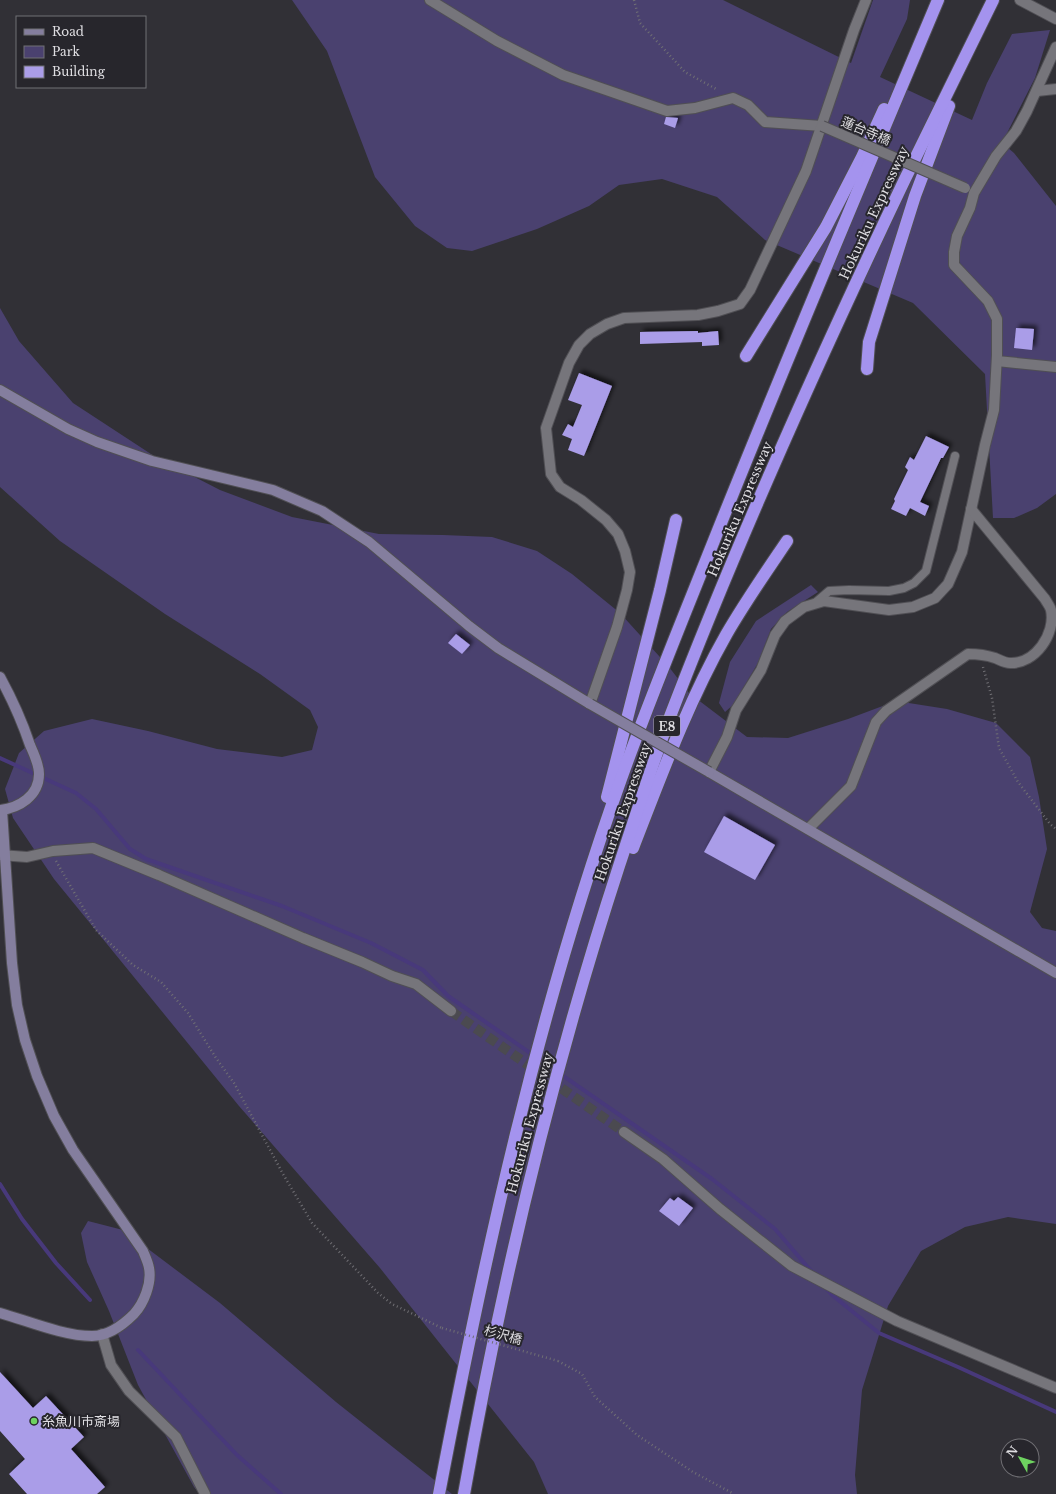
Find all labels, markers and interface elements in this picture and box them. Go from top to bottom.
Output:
legend [16,16,146,88]
text: Road [52,24,84,39]
text: Park [52,44,80,59]
text: Building [52,64,106,79]
street label: 蓮台寺橋 [839,113,893,149]
street label: Hokuriku Expressway [836,143,913,283]
street label: Hokuriku Expressway [704,438,777,579]
road number: E8 [654,716,680,736]
street label: Hokuriku Expressway [591,740,655,884]
street label: Hokuriku Expressway [503,1050,557,1196]
street label: 杉沢橋 [482,1321,524,1349]
place label: 糸魚川市斎場 [42,1413,120,1430]
marker: 糸魚川市斎場 [29,1416,39,1426]
north arrow [1000,1438,1040,1478]
text: N [1004,1443,1021,1460]

